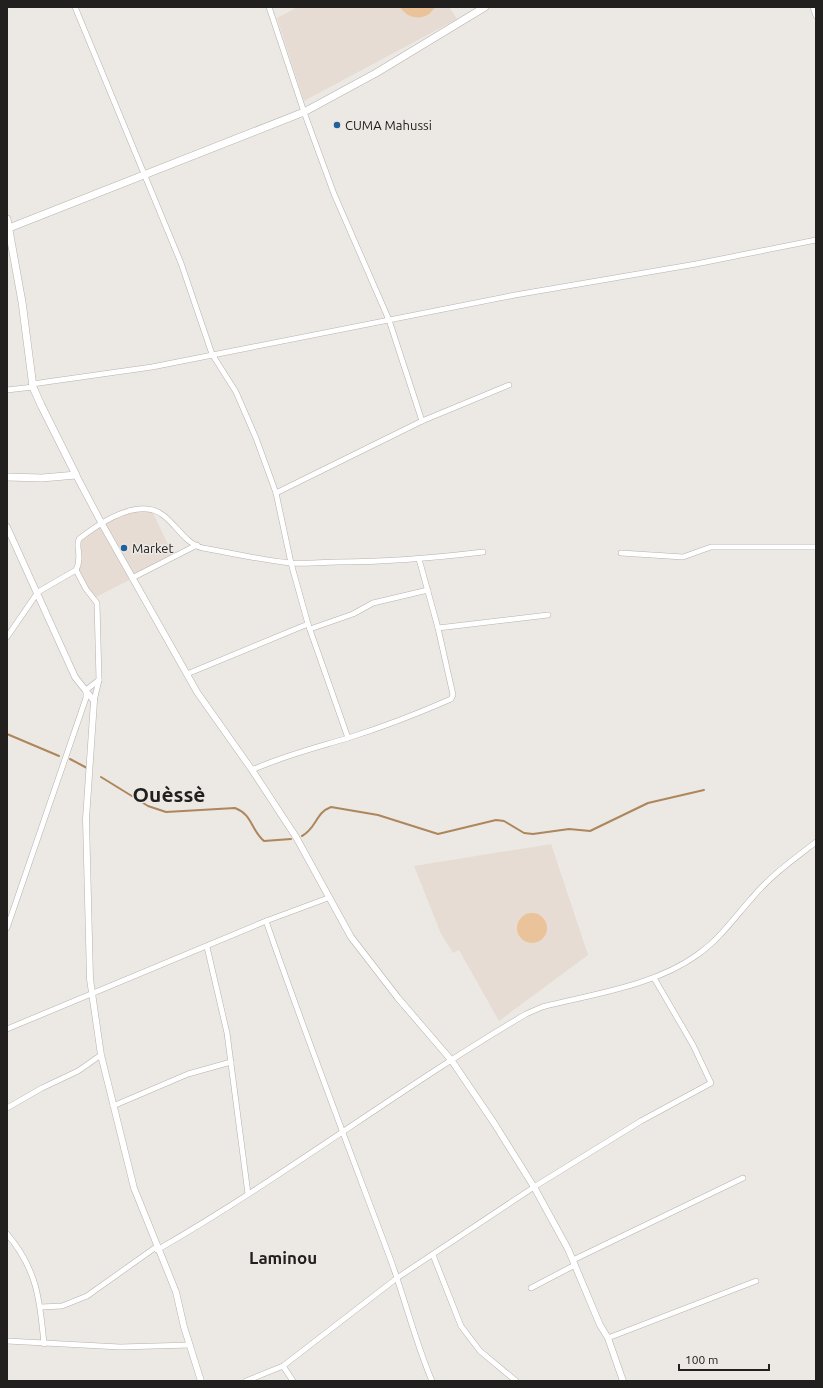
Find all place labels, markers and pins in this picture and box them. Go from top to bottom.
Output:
place label: CUMA Mahussi [345,118,432,132]
marker: CUMA Mahussi [332,120,342,130]
place label: Market [132,541,174,555]
marker: Market [119,543,129,553]

